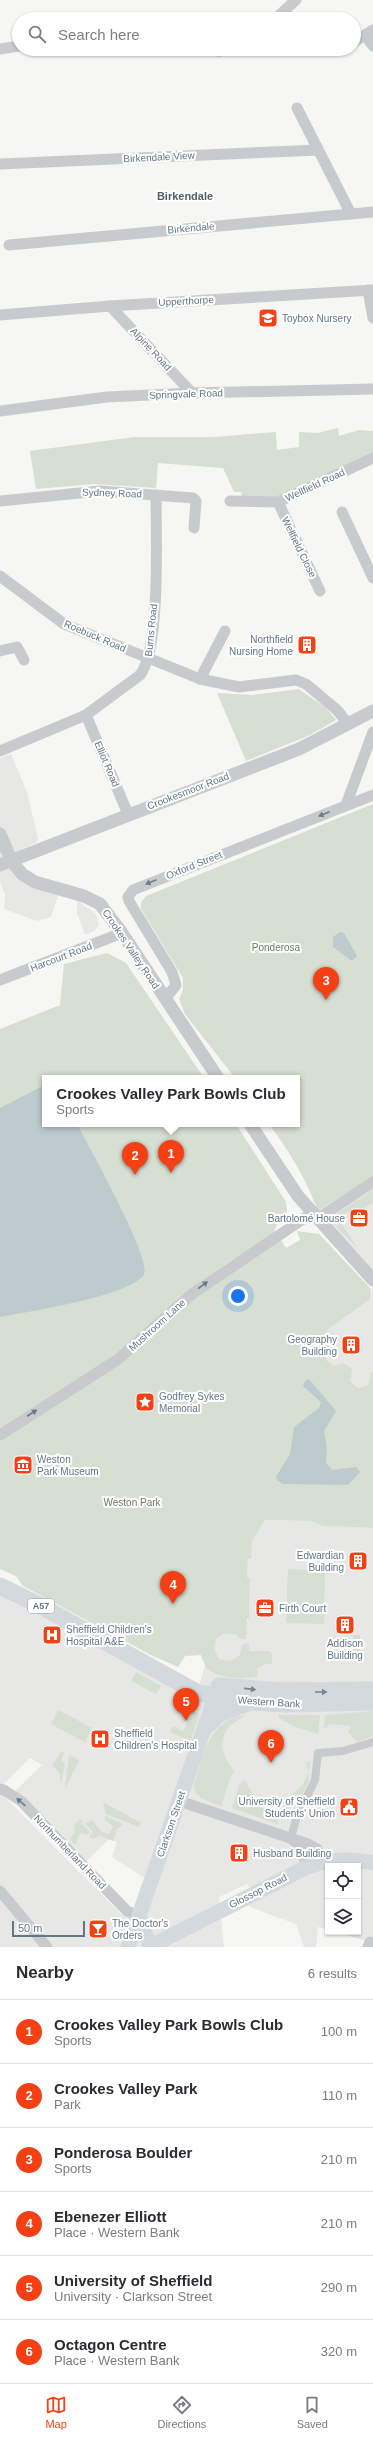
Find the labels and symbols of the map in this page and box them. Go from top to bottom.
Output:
street label: Birkendale View [123,150,196,164]
district label: Birkendale [157,190,213,202]
street label: Birkendale [167,220,215,236]
street label: Upperthorpe [158,294,214,308]
school or university icon: Toybox Nursery [257,307,279,329]
place label: Toybox Nursery [282,313,351,324]
street label: Alpine Road [128,325,174,373]
street label: Springvale Road [149,387,223,401]
street label: Wellfield Road [284,466,346,504]
street label: Sydney Road [82,486,142,500]
street label: Wellfield Close [280,515,319,579]
street label: Burns Road [143,603,159,657]
street label: Roebuck Road [62,618,128,654]
place label: Northfield Nursing Home [229,634,293,657]
building icon: Northfield Nursing Home [296,634,318,656]
street label: Elliot Road [92,740,122,788]
street label: Crookesmoor Road [146,770,230,812]
one-way arrow [317,811,329,817]
street label: Oxford Street [164,849,224,881]
one-way arrow [144,880,156,886]
street label: Crookes Valley Road [100,907,162,991]
street label: Harcourt Road [29,940,93,974]
park label: Ponderosa [252,942,301,953]
pin: 3 [313,967,339,1000]
pin: 1 [158,1140,184,1173]
pin: 2 [122,1142,148,1175]
office icon: Bartolomé House [348,1207,370,1229]
place label: Bartolomé House [268,1213,345,1224]
one-way arrow [198,1282,208,1290]
your location [228,1286,248,1306]
street label: Mushroom Lane [126,1296,188,1353]
place label: Geography Building [288,1334,337,1357]
building icon: Geography Building [340,1334,362,1356]
place icon: Godfrey Sykes Memorial [134,1391,156,1413]
place label: Godfrey Sykes Memorial [159,1391,225,1414]
one-way arrow [27,1409,37,1417]
museum icon: Weston Park Museum [12,1454,34,1476]
place label: Weston Park Museum [37,1454,99,1477]
park label: Weston Park [103,1497,162,1508]
place label: Edwardian Building [297,1550,344,1573]
building icon: Edwardian Building [347,1550,369,1572]
pin: 4 [160,1571,186,1604]
office icon: Firth Court [254,1597,276,1619]
road number: A57 [28,1599,54,1613]
place label: Firth Court [279,1603,326,1614]
building icon: Addison Building [334,1614,356,1636]
hospital icon: Sheffield Children's Hospital A&E [41,1624,63,1646]
place label: Sheffield Children's Hospital A&E [66,1624,152,1647]
place label: Addison Building [327,1638,363,1661]
one-way arrow [244,1686,256,1693]
pin: 5 [173,1688,199,1721]
one-way arrow [315,1689,328,1695]
street label: Western Bank [237,1694,302,1710]
hospital icon: Sheffield Children's Hospital [89,1728,111,1750]
place label: Sheffield Children's Hospital [114,1728,197,1751]
pin: 6 [258,1730,284,1763]
street label: Clarkson Street [155,1789,187,1858]
place label: University of Sheffield Students' Union [238,1796,335,1819]
public building icon: University of Sheffield Students' Union [338,1796,360,1818]
one-way arrow [16,1797,26,1807]
street label: Northumberland Road [32,1813,108,1891]
building icon: Husband Building [228,1842,250,1864]
place label: Husband Building [253,1848,331,1859]
street label: Glossop Road [227,1872,289,1910]
bar icon: The Doctor's Orders [87,1918,109,1940]
place label: The Doctor's Orders [112,1918,168,1941]
scale bar [12,1919,85,1938]

